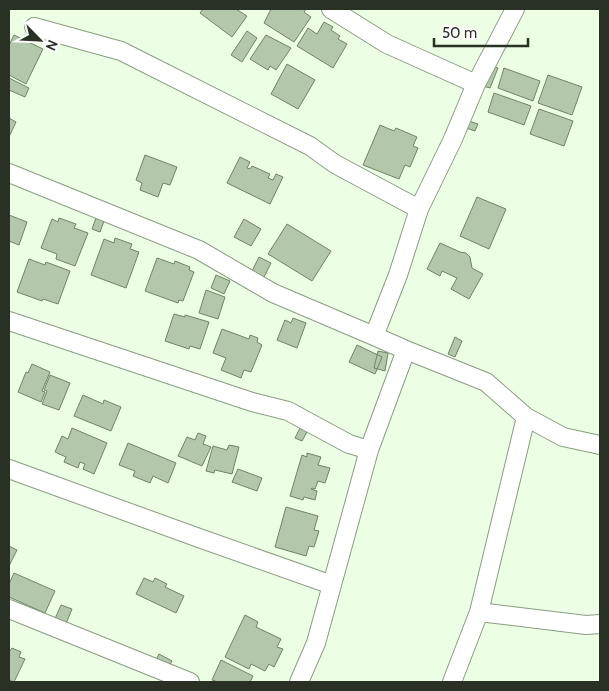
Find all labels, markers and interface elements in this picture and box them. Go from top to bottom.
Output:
north arrow [15,15,65,65]
scale bar [434,15,528,47]
text: 50 m [442,24,477,42]
text: N [42,37,62,53]

